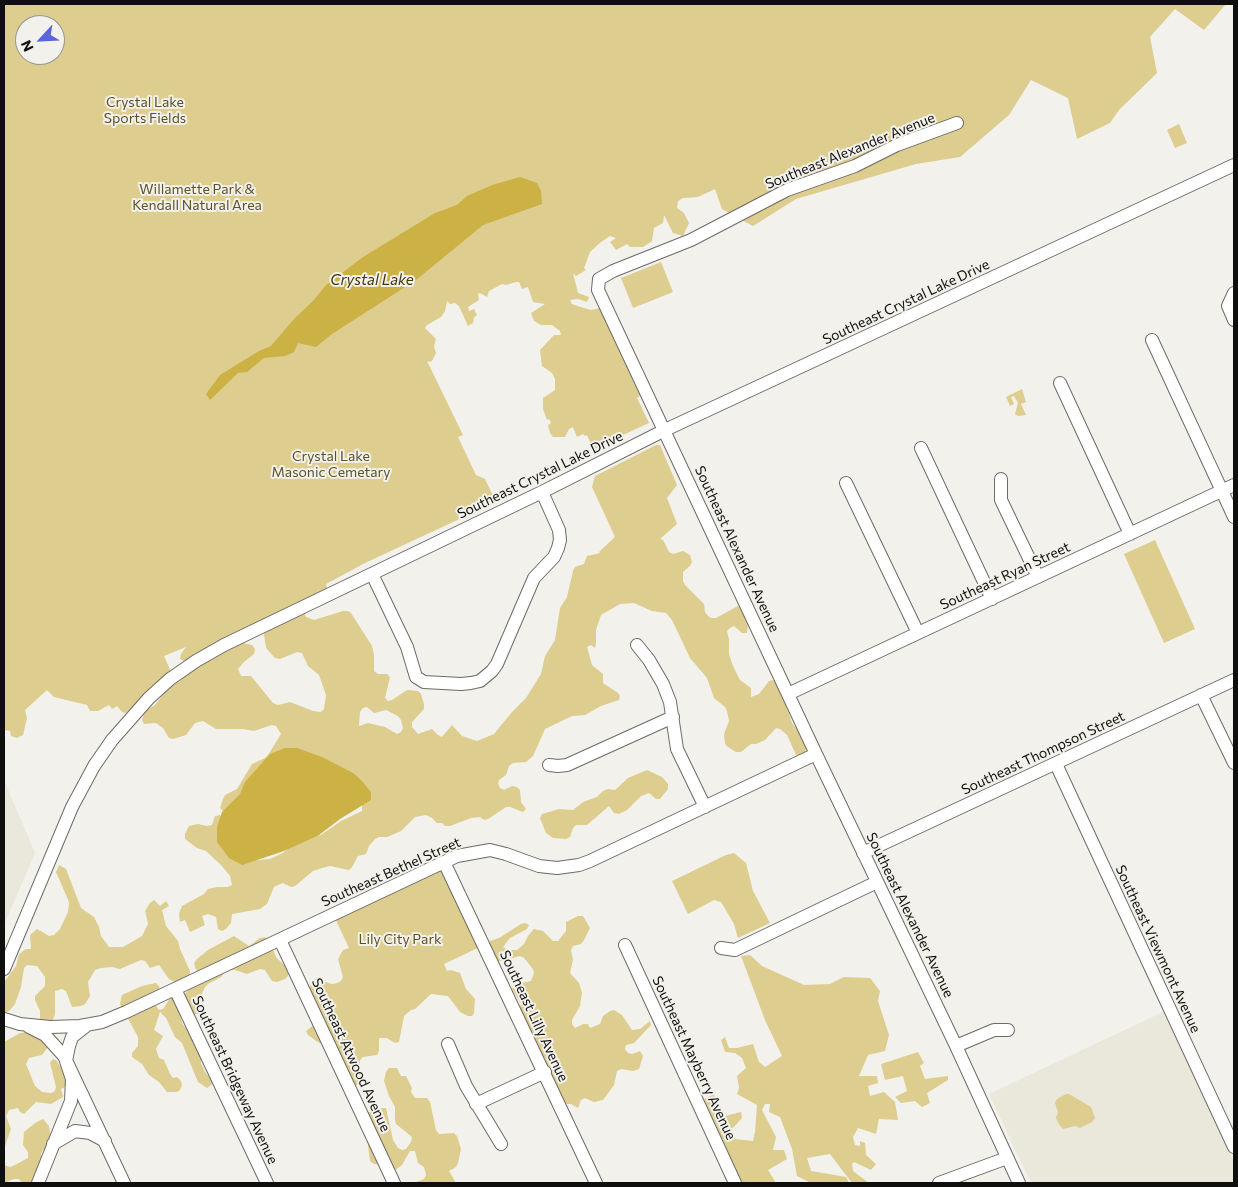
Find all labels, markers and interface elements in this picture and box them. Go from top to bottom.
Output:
north arrow [15,15,65,65]
text: N [17,38,37,54]
park label: Crystal Lake Sports Fields [104,94,186,126]
street label: Southeast Alexander Avenue [763,109,937,193]
park label: Willamette Park & Kendall Natural Area [132,181,262,213]
street label: Southeast Crystal Lake Drive [820,256,992,348]
water label: Crystal Lake [330,271,414,289]
street label: Southeast Crystal Lake Drive [454,428,626,522]
park label: Crystal Lake Masonic Cemetary [272,448,390,481]
street label: Southeast Alexander Avenue [691,463,783,635]
street label: Southeast Ryan Street [937,538,1073,614]
street label: Southeast Thompson Street [959,708,1127,798]
street label: Southeast Alexander Avenue [863,830,957,1000]
street label: Southeast Bethel Street [319,834,463,910]
street label: Southeast Viewmont Avenue [1112,863,1204,1035]
park label: Lily City Park [358,931,442,947]
street label: Southeast Lilly Avenue [496,948,572,1084]
street label: Southeast Mayberry Avenue [649,973,739,1143]
street label: Southeast Atwood Avenue [308,976,394,1134]
street label: Southeast Bridgeway Avenue [189,993,281,1167]

